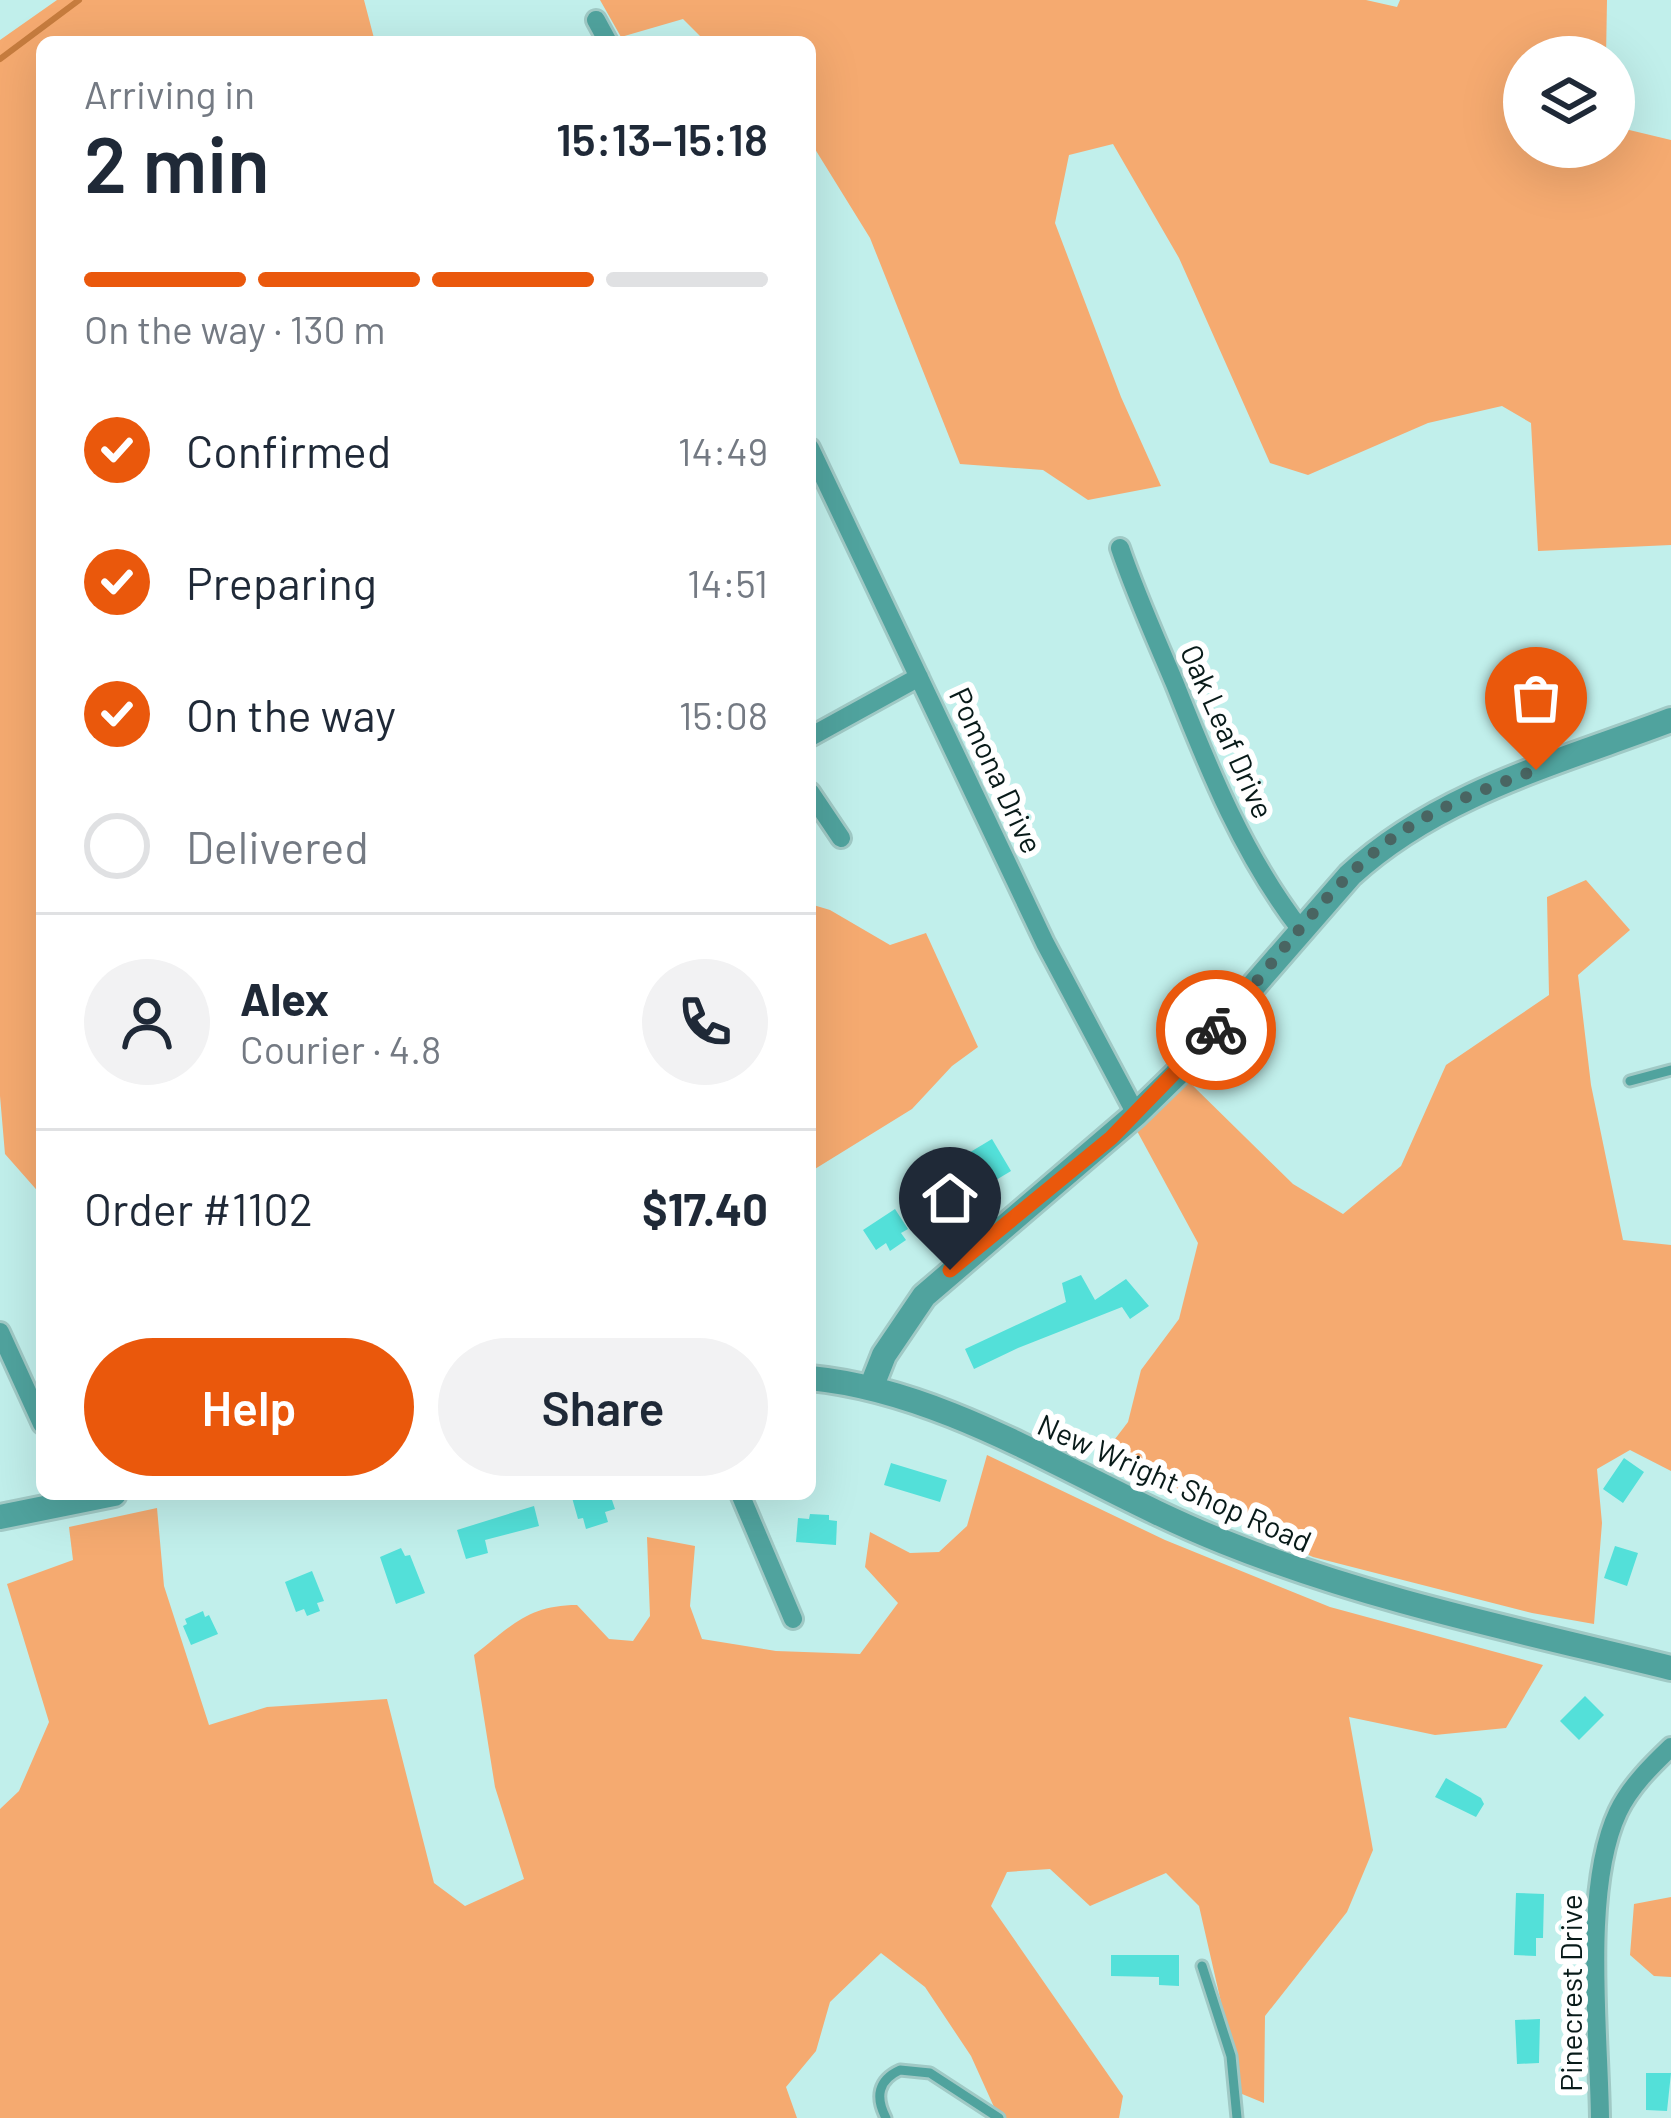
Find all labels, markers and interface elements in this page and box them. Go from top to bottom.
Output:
map controls [1503,36,1635,168]
button: layers [1503,36,1635,168]
text: Arriving in [84,70,255,117]
text: 15:13–15:18 [556,111,768,165]
text: 2 min [84,115,270,209]
text: On the way · 130 m [84,305,386,352]
icon: check [84,417,150,483]
text: Confirmed [186,423,391,477]
text: 14:49 [678,427,768,474]
icon: check [84,549,150,615]
text: Preparing [186,555,377,609]
text: 14:51 [687,559,768,606]
street label: Oak Leaf Drive [1174,639,1282,823]
pin [1485,647,1587,770]
icon: bag [1503,665,1569,731]
icon: check [84,681,150,747]
street label: Pomona Drive [943,681,1051,859]
text: On the way [186,687,396,741]
text: 15:08 [679,691,768,738]
text: Delivered [186,819,369,873]
button: person [84,959,210,1085]
button: phone [642,959,768,1085]
courier [1156,970,1276,1090]
text: Alex [240,971,329,1025]
icon: bike [1183,997,1249,1063]
text: Courier · 4.8 [240,1025,441,1072]
pin [899,1147,1001,1270]
icon: home [917,1165,983,1231]
text: Order #1102 [84,1181,313,1235]
text: $17.40 [642,1181,768,1235]
button: Help [84,1338,414,1476]
button: Share [438,1338,768,1476]
street label: New Wright Shop Road [1032,1405,1318,1559]
street label: Pinecrest Drive [1552,1894,1588,2092]

